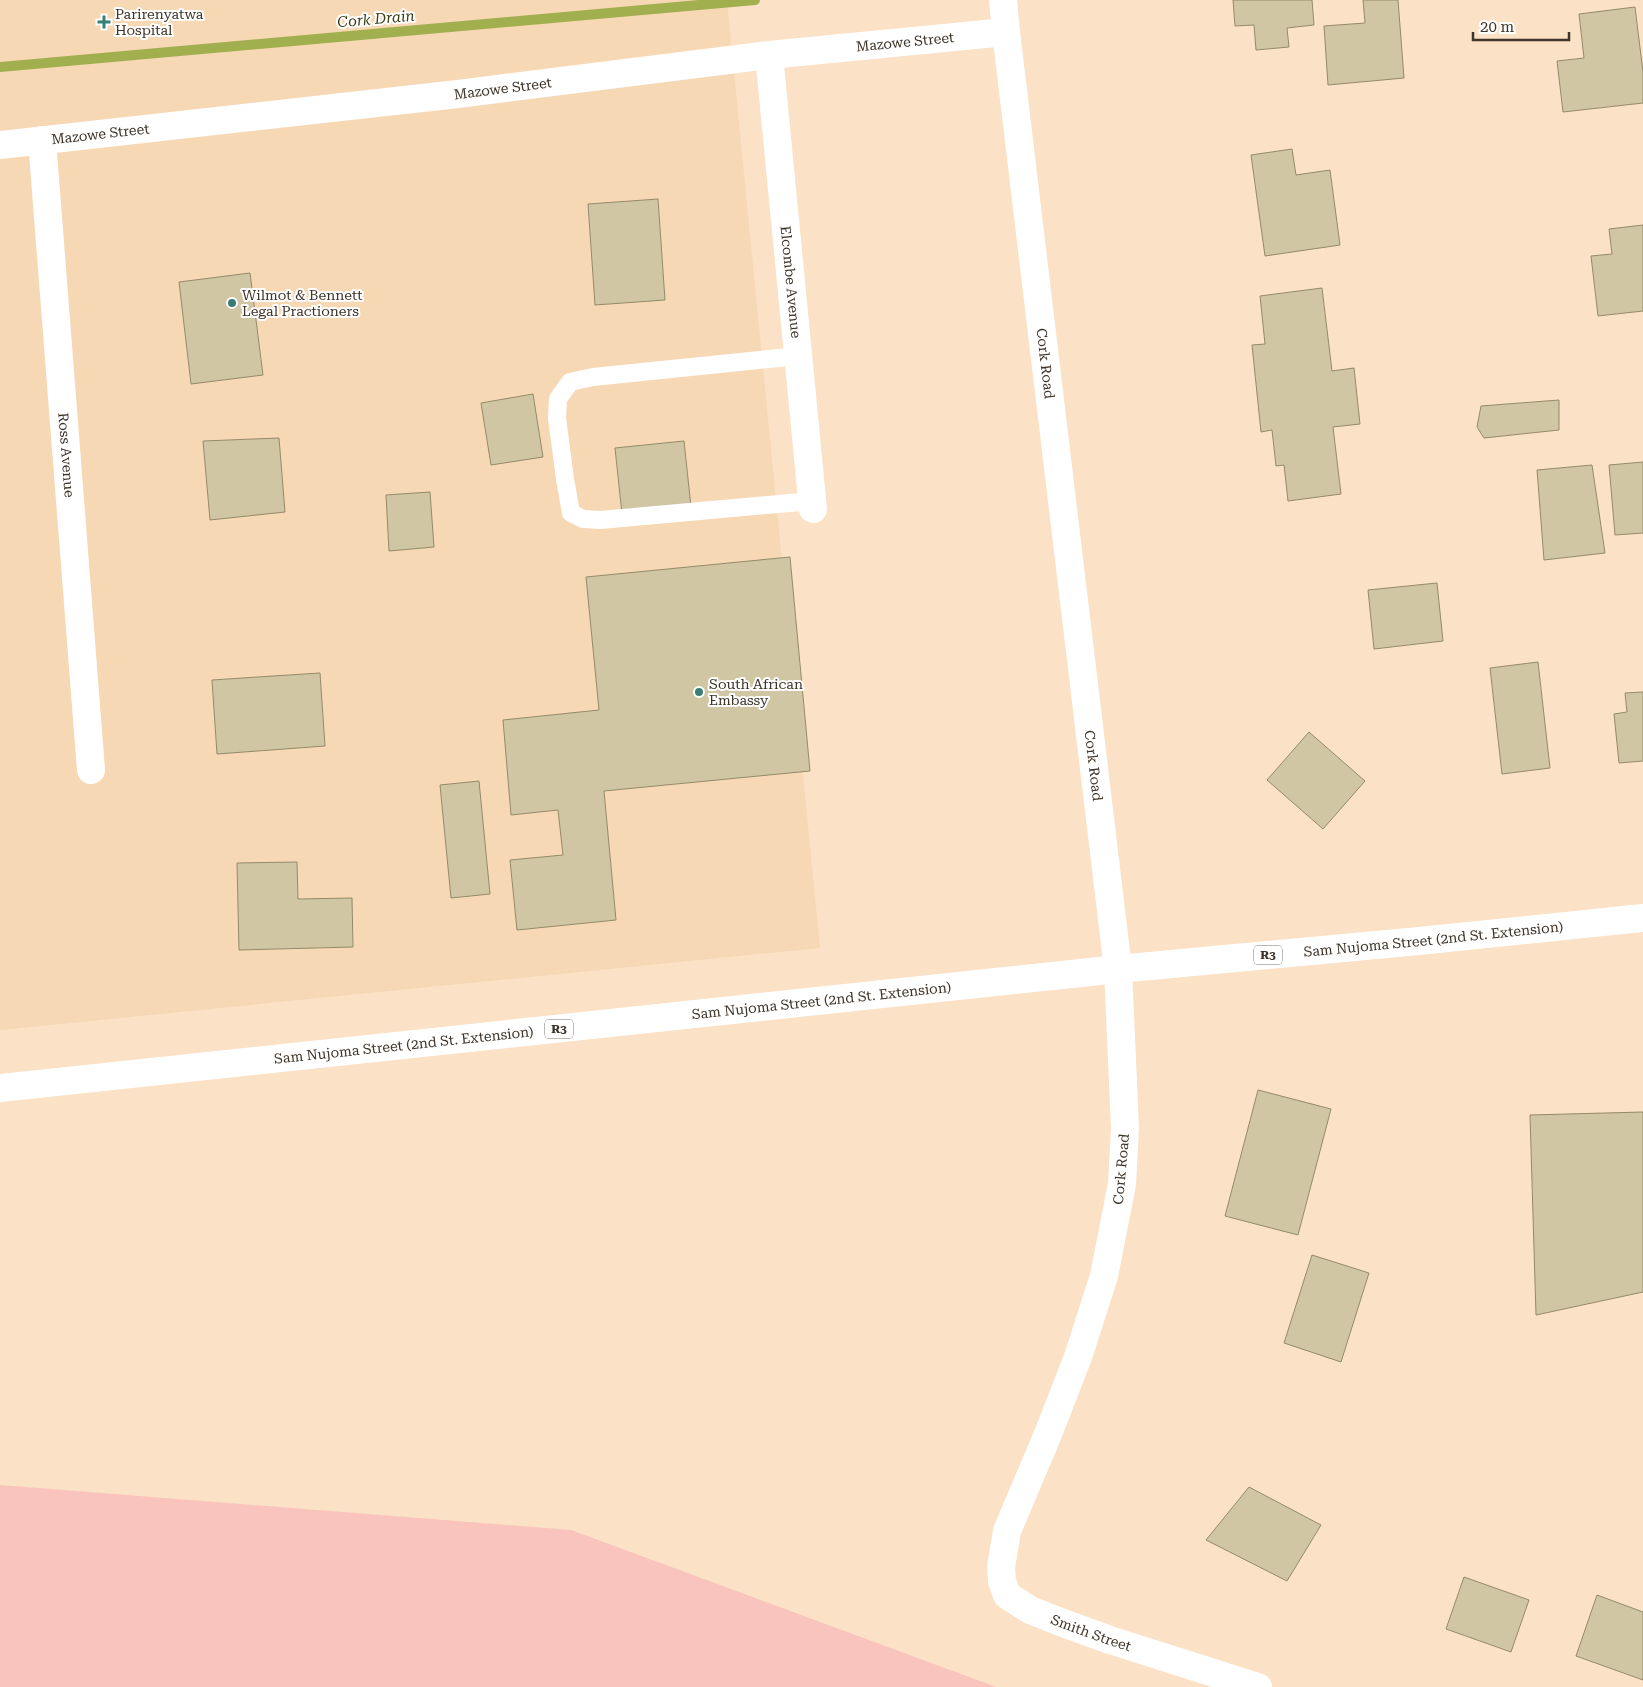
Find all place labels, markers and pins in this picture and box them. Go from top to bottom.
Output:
place label: Parirenyatwa Hospital [115,6,204,38]
marker: Parirenyatwa Hospital [97,15,111,29]
place label: Wilmot & Bennett Legal Practioners [242,287,363,319]
marker: Wilmot & Bennett Legal Practioners [226,297,238,309]
place label: South African Embassy [709,676,803,708]
marker: South African Embassy [693,686,705,698]

